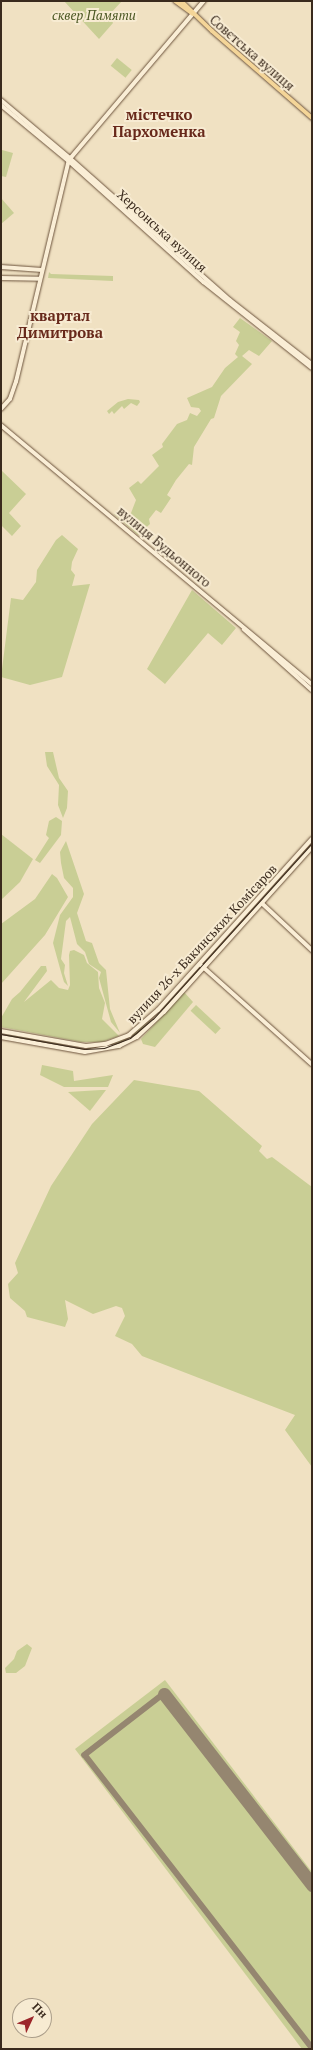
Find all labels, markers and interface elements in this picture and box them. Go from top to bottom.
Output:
park label: сквер Памяти [52,7,136,23]
street label: Совєтська вулиця [206,12,298,94]
district label: містечко Пархоменка [113,105,205,140]
street label: Херсонська вулиця [114,187,210,275]
district label: квартал Димитрова [17,306,103,341]
street label: вулиця Будьонного [114,503,214,591]
street label: вулиця 26-х Бакинських Комісаров [124,861,280,1027]
north arrow [12,1998,52,2038]
text: Пн [29,2000,50,2021]

